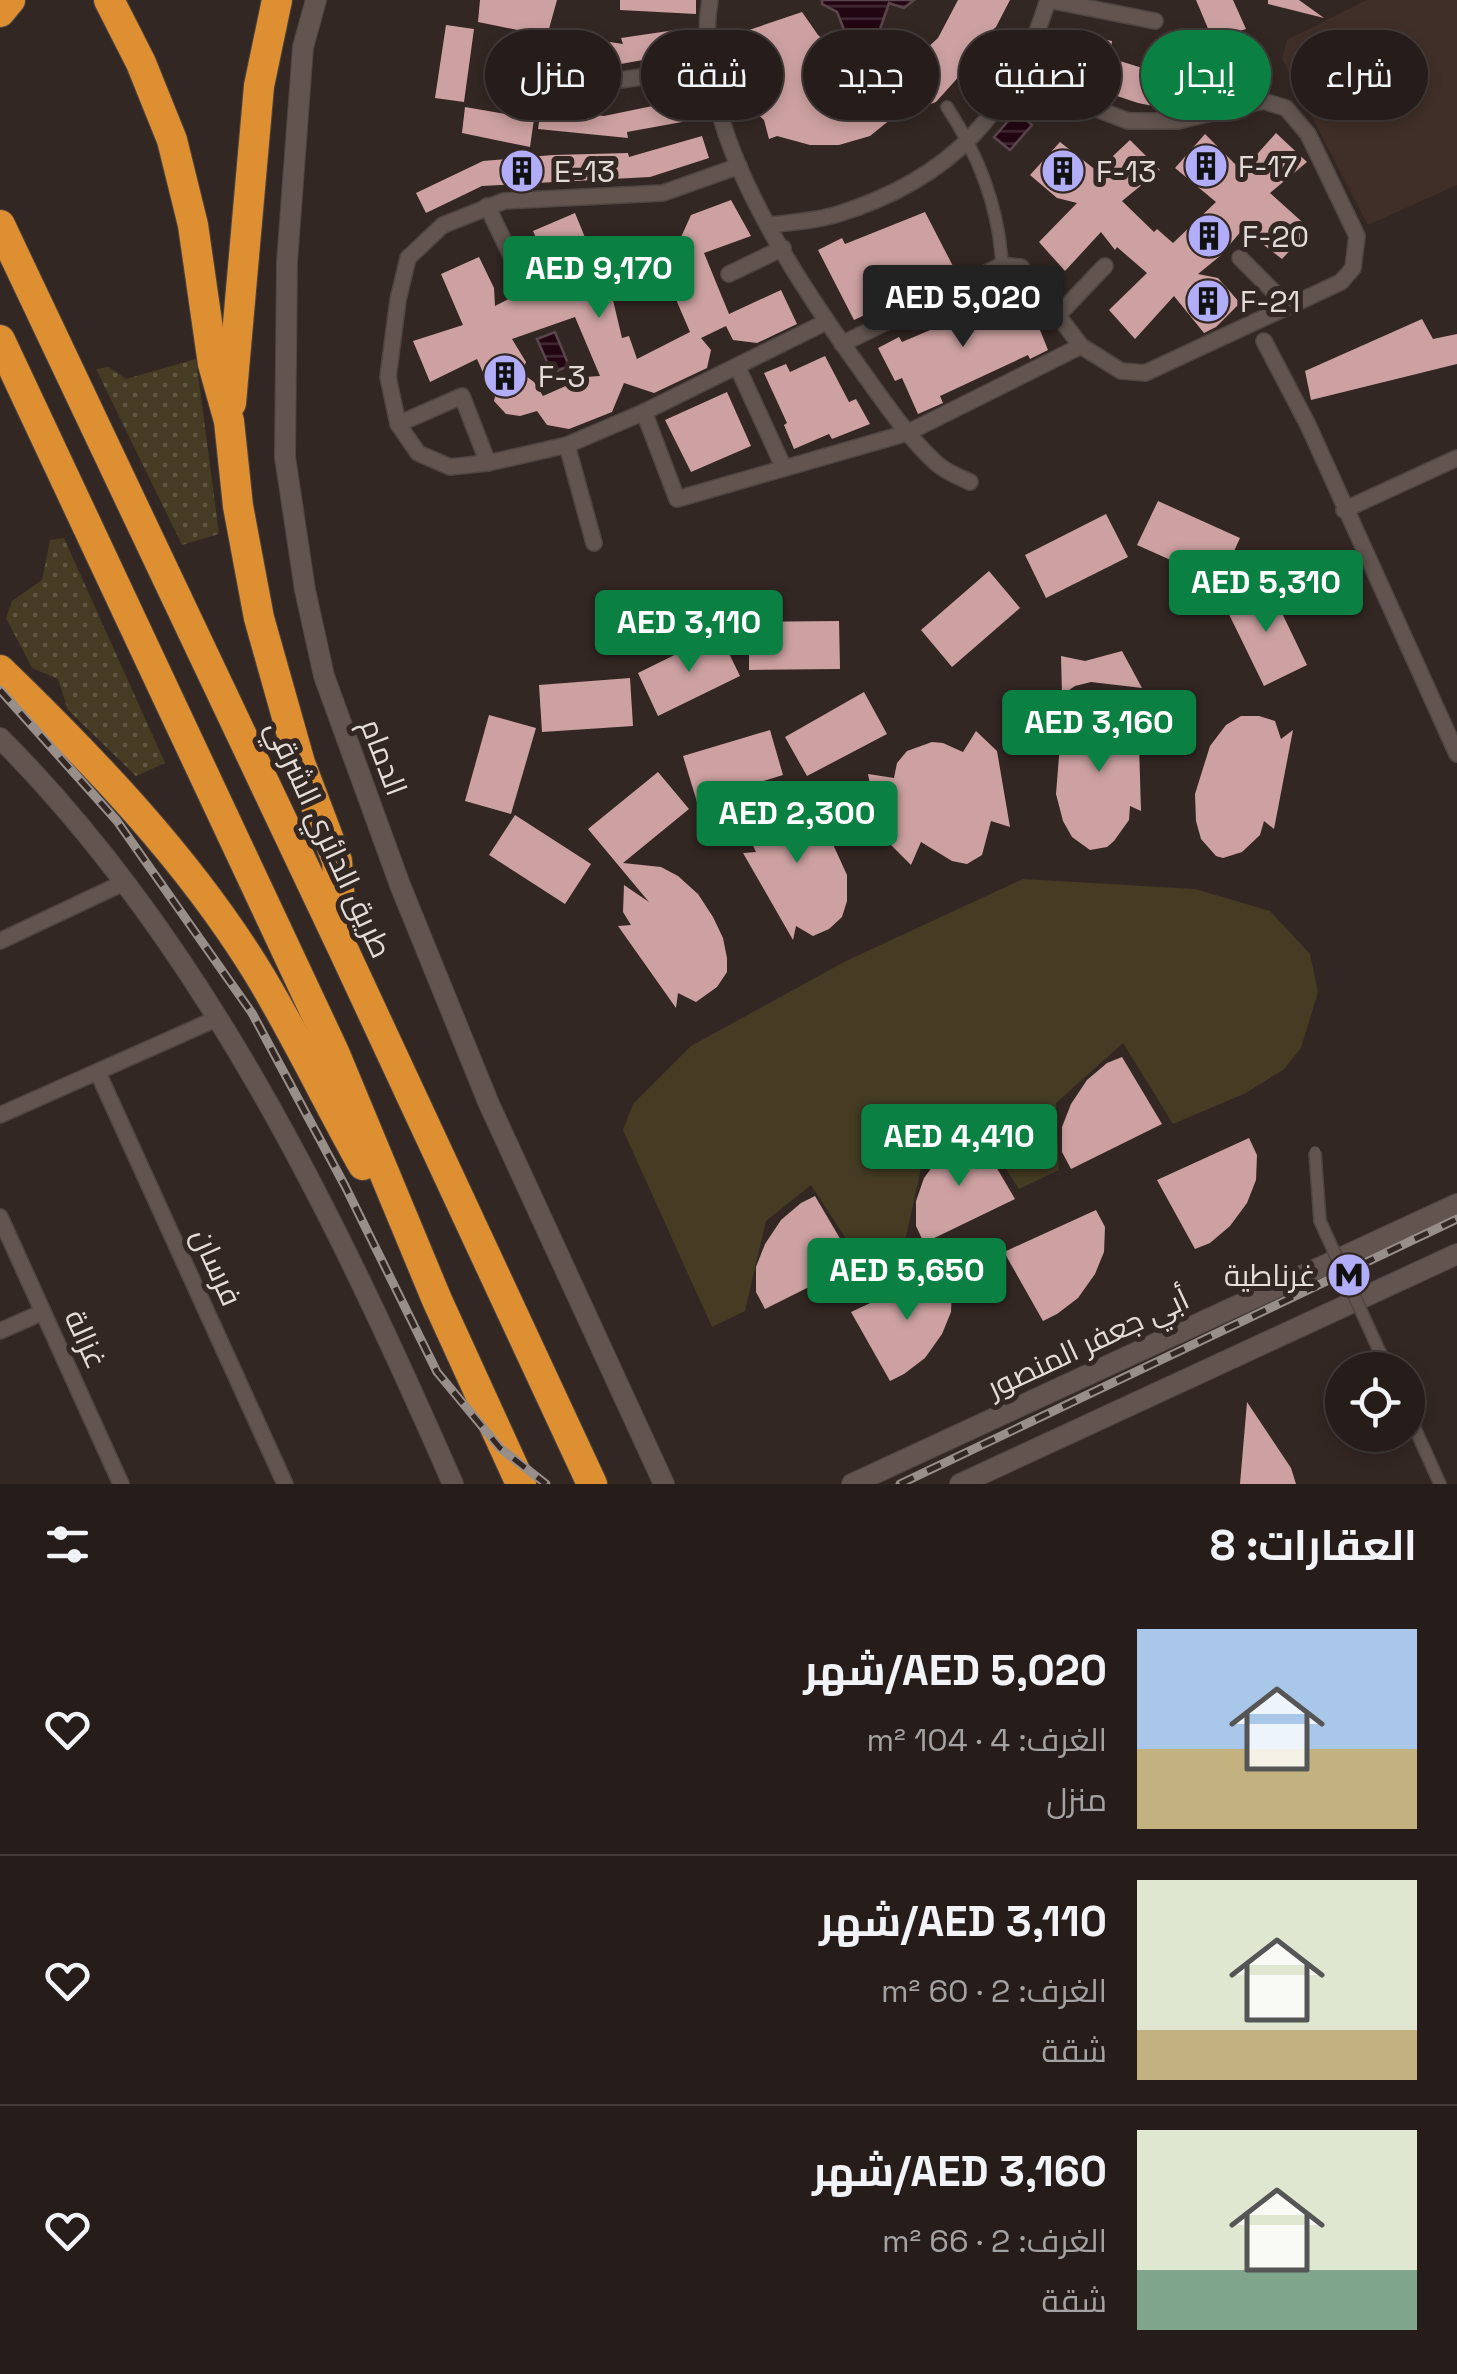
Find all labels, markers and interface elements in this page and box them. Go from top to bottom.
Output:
chip: منزل [485,30,621,120]
chip: شقة [641,30,783,120]
chip: جديد [803,30,939,120]
chip: تصفية [959,30,1121,120]
chip: إيجار [1141,30,1271,120]
chip: شراء [1291,30,1428,120]
building icon: F-17 [1183,143,1229,189]
place label: F-17 [1238,147,1297,186]
building icon: E-13 [499,148,545,194]
building icon: F-13 [1040,148,1086,194]
place label: E-13 [554,152,615,191]
place label: F-13 [1096,152,1156,191]
building icon: F-20 [1186,213,1232,259]
place label: F-20 [1242,217,1309,256]
pin: AED 9,170 [485,236,713,321]
text: AED 9,170 [525,248,673,288]
pin: AED 5,020 [849,265,1077,350]
text: AED 5,020 [885,277,1041,317]
building icon: F-21 [1185,278,1231,324]
place label: F-21 [1240,282,1300,321]
building icon: F-3 [482,353,528,399]
place label: F-3 [538,357,586,396]
pin: AED 5,310 [1152,550,1380,635]
text: AED 5,310 [1191,562,1341,602]
pin: AED 3,110 [575,590,803,675]
text: AED 3,110 [617,602,761,642]
pin: AED 3,160 [985,690,1213,775]
text: AED 3,160 [1024,702,1174,742]
street label: الدمام [351,713,416,801]
street label: طريق الدائري الشرقي [253,714,401,966]
pin: AED 2,300 [683,781,911,866]
text: AED 2,300 [719,793,875,833]
pin: AED 4,410 [845,1104,1073,1189]
text: AED 4,410 [883,1116,1035,1156]
street label: فرسان [183,1222,251,1312]
pin: AED 5,650 [793,1238,1021,1323]
text: AED 5,650 [829,1250,985,1290]
metro station icon: غرناطية [1326,1252,1372,1298]
place label: غرناطية [1224,1256,1316,1295]
street label: أبي جعفر المنصور [979,1279,1197,1411]
street label: غزالة [56,1303,116,1375]
map controls [1325,1352,1425,1452]
button: locate [1325,1352,1425,1452]
icon: filters [40,1517,95,1572]
text: العقارات: 8 [1210,1519,1417,1572]
text: AED 5,020/شهر [804,1644,1107,1697]
icon: home [1217,1669,1337,1789]
icon: heart [40,1702,95,1757]
text: الغرف: 4 · 104 m² [866,1720,1107,1760]
text: منزل [1046,1780,1107,1820]
text: AED 3,110/شهر [819,1895,1107,1948]
icon: home [1217,1920,1337,2040]
icon: heart [40,1953,95,2008]
text: الغرف: 2 · 60 m² [881,1971,1107,2011]
text: شقة [1042,2031,1107,2071]
text: AED 3,160/شهر [812,2145,1107,2198]
icon: home [1217,2170,1337,2290]
icon: heart [40,2203,95,2258]
text: الغرف: 2 · 66 m² [882,2221,1107,2261]
text: شقة [1042,2281,1107,2321]

